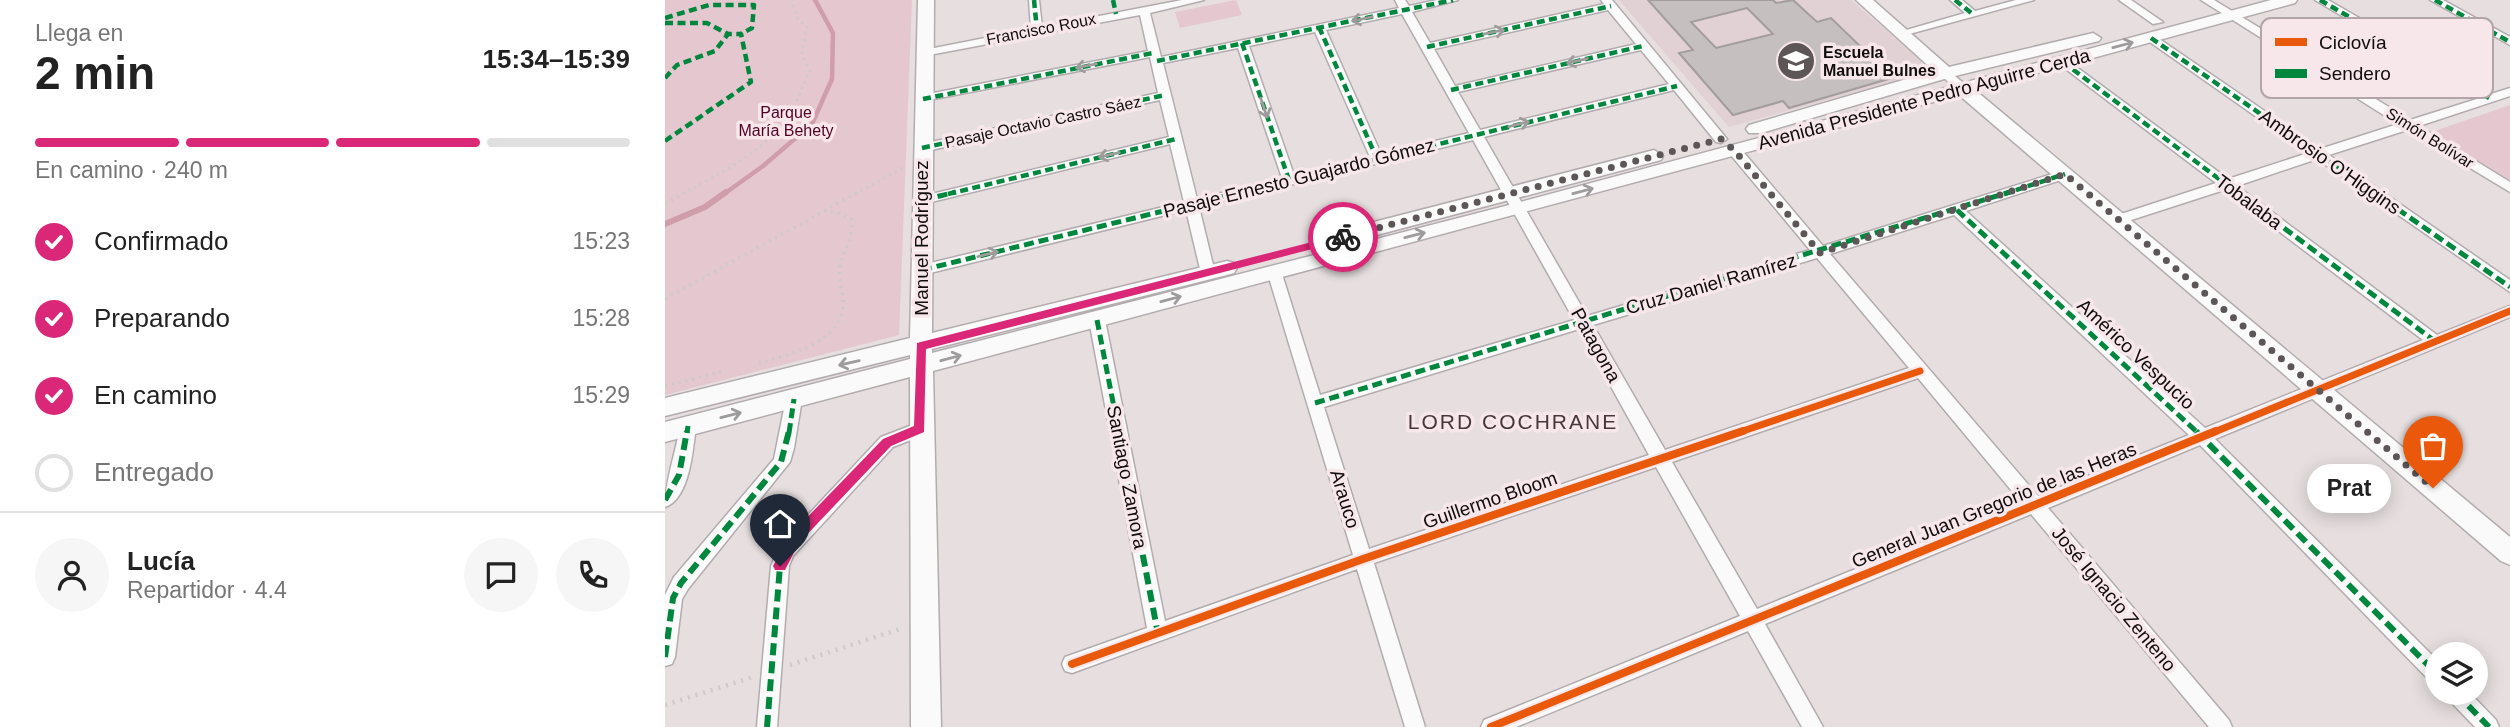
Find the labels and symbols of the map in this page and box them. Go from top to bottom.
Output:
street label: Francisco Roux [985,10,1097,48]
one-way arrow [1351,12,1374,26]
legend [2261,18,2493,98]
one-way arrow [1482,25,1505,39]
text: Ciclovía [2319,32,2387,53]
one-way arrow [2111,38,2134,51]
school or university icon: Escuela Manuel Bulnes [1775,40,1817,82]
street label: Avenida Presidente Pedro Aguirre Cerda [1756,44,2093,154]
place label: Escuela Manuel Bulnes [1823,44,1936,79]
one-way arrow [1566,55,1589,68]
one-way arrow [1075,60,1098,74]
text: Sendero [2319,63,2391,84]
street label: Pasaje Octavio Castro Sáez [943,93,1143,151]
one-way arrow [1259,96,1271,118]
park label: Parque María Behety [738,104,834,139]
street label: Simón Bolívar [2383,104,2477,172]
street label: Ambrosio O'Higgins [2255,105,2405,219]
one-way arrow [1507,117,1530,131]
street label: Pasaje Ernesto Guajardo Gómez [1161,134,1437,222]
one-way arrow [1098,149,1121,162]
street label: Manuel Rodríguez [911,160,932,316]
street label: Tobalaba [2212,170,2286,234]
one-way arrow [1572,184,1594,197]
courier [1308,202,1378,272]
one-way arrow [1403,228,1426,241]
one-way arrow [976,247,999,260]
street label: Cruz Daniel Ramírez [1623,250,1799,318]
one-way arrow [1160,292,1182,305]
street label: Américo Vespucio [2073,294,2199,414]
street label: Patagona [1567,304,1625,386]
one-way arrow [939,351,962,364]
one-way arrow [838,357,861,370]
street label: Santiago Zamora [1103,403,1151,551]
one-way arrow [719,408,742,421]
district label: LORD COCHRANE [1408,410,1618,433]
pin [2403,416,2463,488]
street label: General Juan Gregorio de las Heras [1849,438,2139,572]
callout: Prat [2307,463,2391,512]
street label: Arauco [1326,467,1364,531]
street label: Guillermo Bloom [1420,467,1560,533]
pin [750,494,810,566]
street label: José Ignacio Zenteno [2048,523,2180,675]

